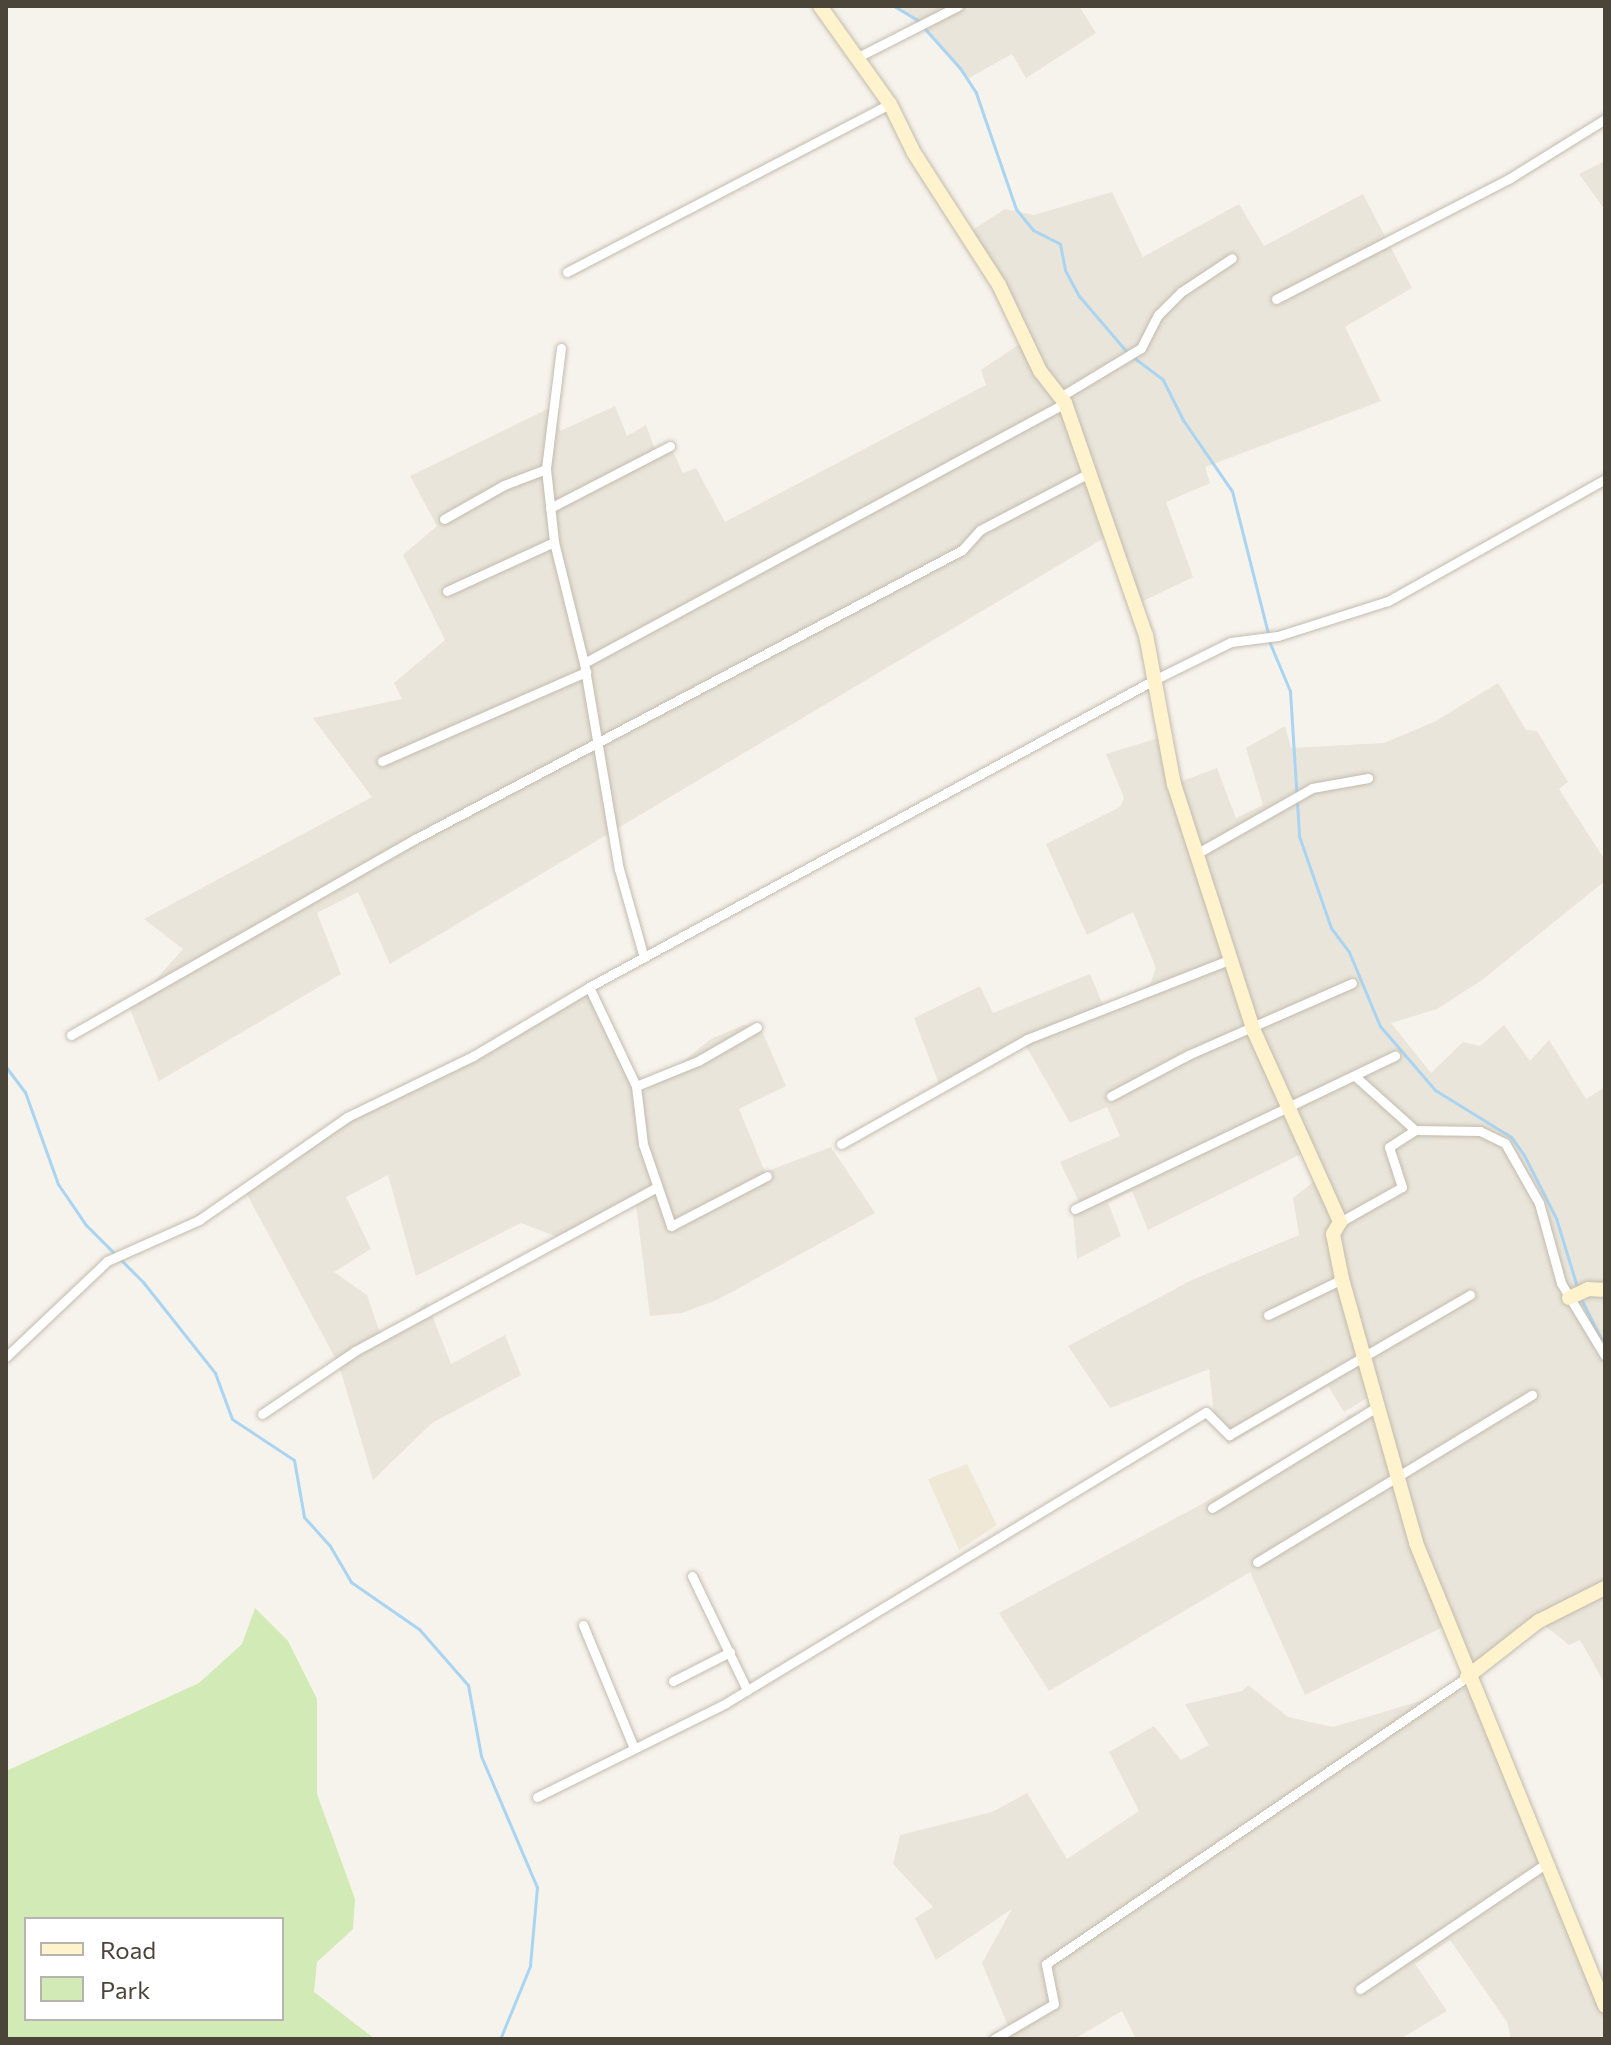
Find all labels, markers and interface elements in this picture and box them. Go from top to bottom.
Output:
legend [24,1917,284,2021]
text: Road [100,1935,156,1964]
text: Park [100,1975,150,2004]

